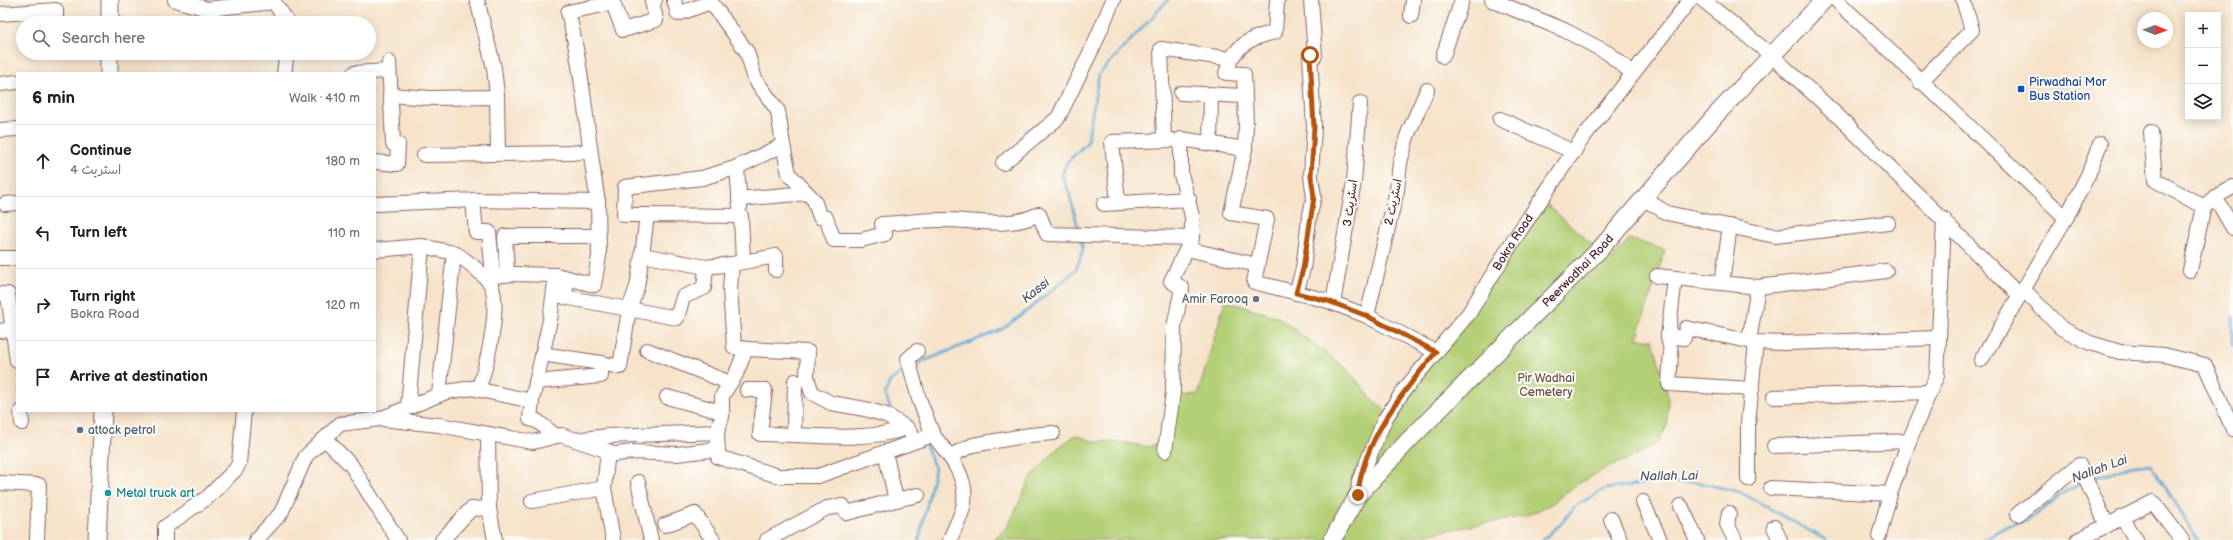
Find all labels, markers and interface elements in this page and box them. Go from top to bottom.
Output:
north arrow [2137,12,2173,48]
map controls [2185,12,2221,120]
button: + [2185,12,2221,48]
search box [16,16,376,60]
icon: search [30,27,52,49]
text: Search here [62,29,145,48]
route start [1301,46,1319,64]
button: − [2185,48,2221,84]
place label: Pirwadhai Mor Bus Station [2029,75,2107,104]
marker: Pirwadhai Mor Bus Station [2016,84,2026,94]
button: layers [2185,84,2221,120]
text: 6 min [32,88,75,108]
text: Walk · 410 m [289,90,360,106]
text: Continue [70,141,132,160]
icon: ahead [32,150,54,172]
text: 180 m [325,153,360,169]
text: اسٹریٹ 4 [70,162,121,178]
street label: اسٹریٹ 2 [1381,178,1406,227]
street label: اسٹریٹ 3 [1340,179,1361,228]
street label: Bokra Road [1490,211,1537,273]
icon: left [32,222,54,244]
text: Turn left [70,223,127,242]
text: 110 m [328,225,360,241]
street label: Peerwadhai Road [1539,232,1617,311]
water label: Kassi [1018,274,1054,307]
text: Turn right [70,287,135,306]
place label: Amir Farooq [1182,292,1248,307]
icon: right [32,294,54,316]
marker: Amir Farooq [1251,294,1261,304]
text: 120 m [325,297,360,313]
text: Bokra Road [70,306,139,322]
icon: arrive [32,366,54,388]
text: Arrive at destination [70,367,208,386]
park label: Pir Wadhai Cemetery [1517,371,1575,400]
place label: attock petrol [88,423,155,438]
marker: attock petrol [75,425,85,435]
water label: Nallah Lai [2069,451,2130,486]
water label: Nallah Lai [1640,467,1699,485]
place label: Metal truck art [116,486,195,501]
route end [1349,486,1367,504]
marker: Metal truck art [103,488,113,498]

